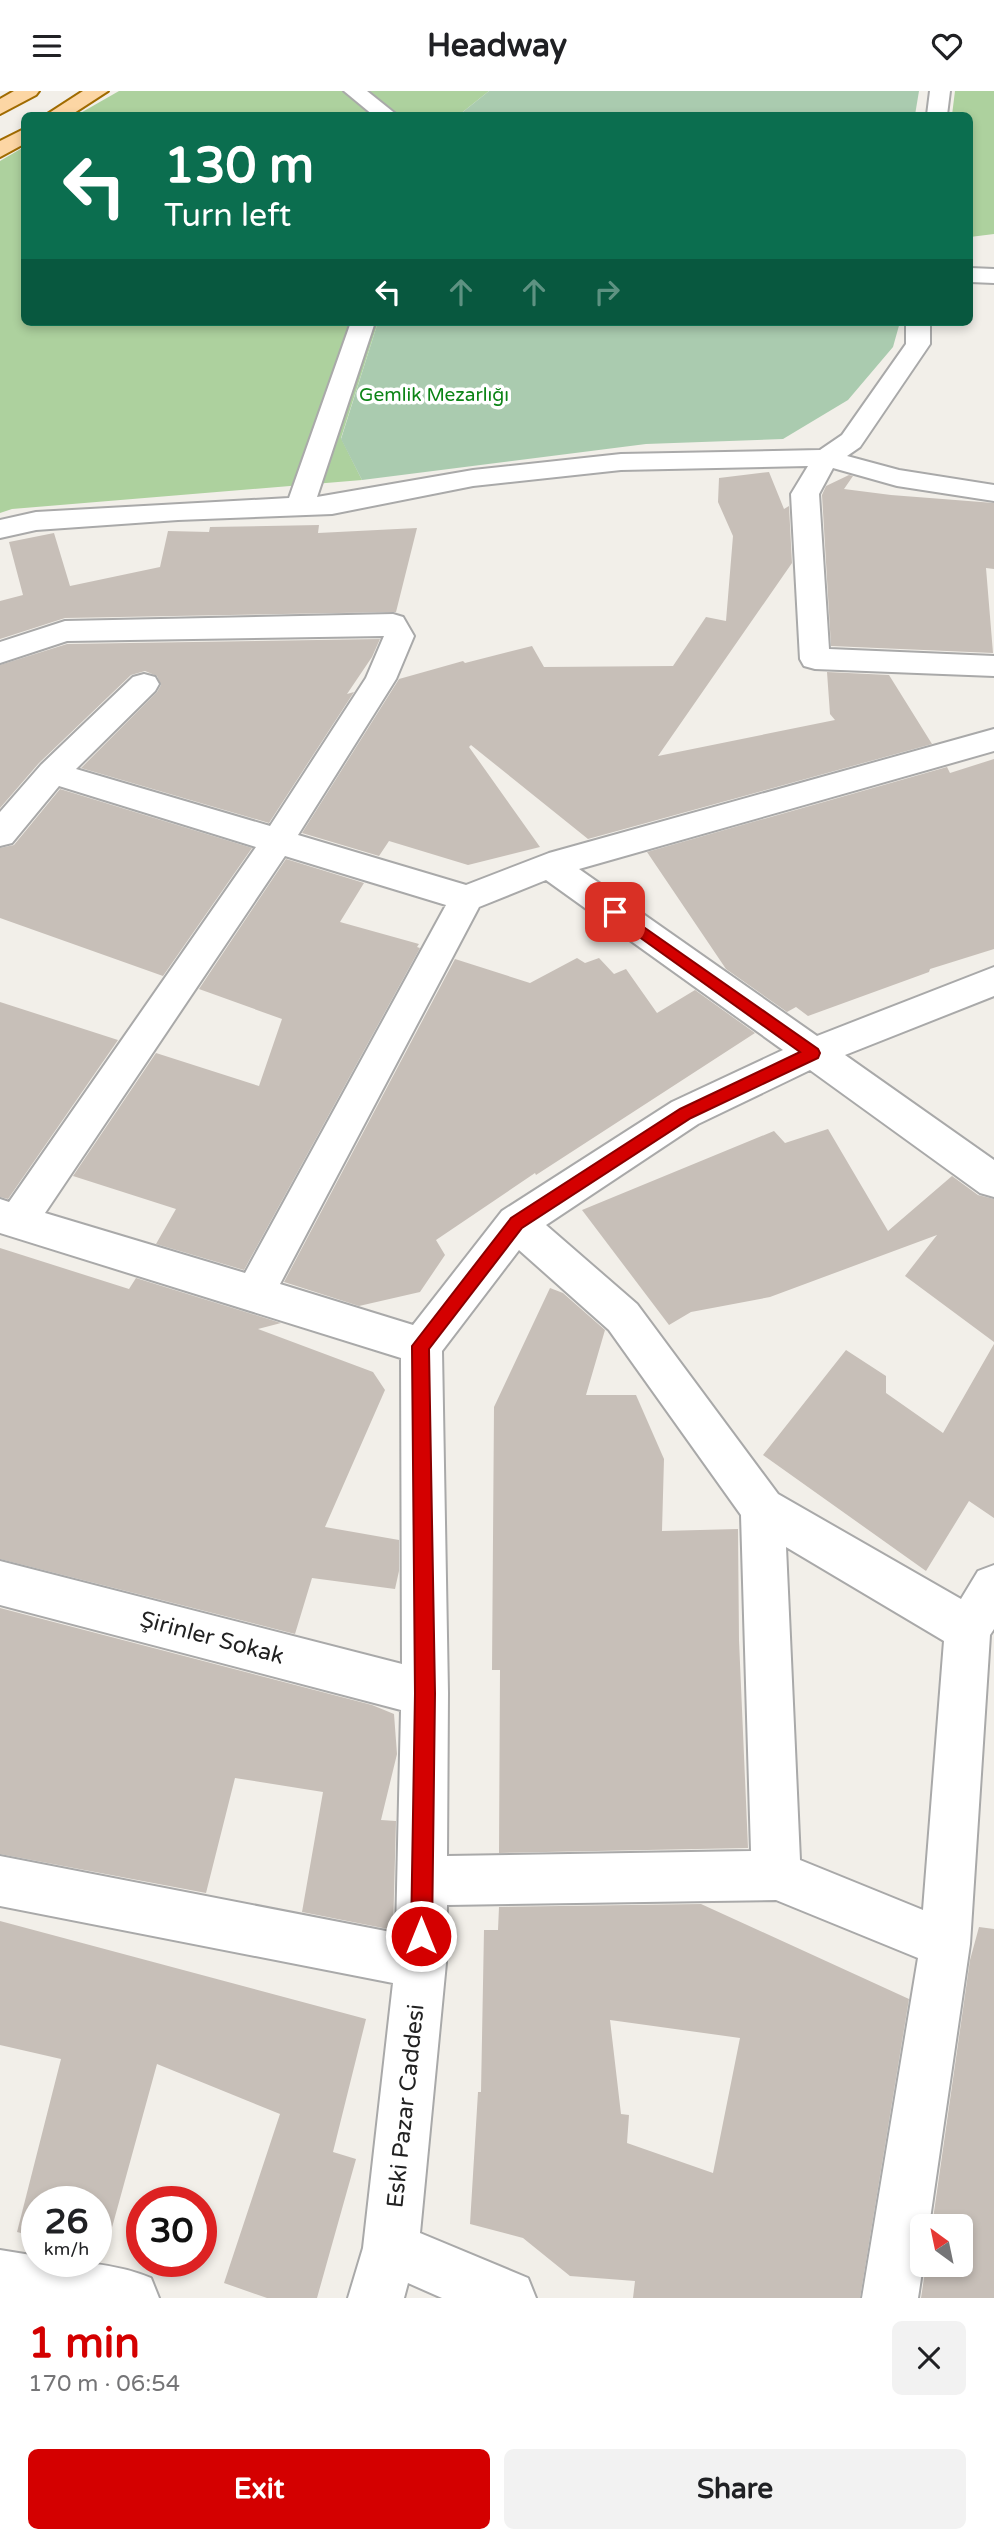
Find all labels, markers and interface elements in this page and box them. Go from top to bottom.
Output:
icon: menu [28,27,66,65]
text: Headway [427,27,567,65]
icon: heart [928,27,966,65]
text: 130 m [164,137,314,196]
icon: left [49,140,140,231]
text: Turn left [164,197,291,235]
icon: left [369,273,407,311]
icon: ahead [442,273,480,311]
icon: ahead [515,273,553,311]
icon: right [588,273,626,311]
park label: Gemlik Mezarlığı [359,384,509,406]
pin [585,882,645,942]
icon: arrive [596,893,634,931]
street label: Şirinler Sokak [137,1605,287,1671]
position arrow [384,1899,458,1973]
street label: Eski Pazar Caddesi [381,2003,431,2209]
speed limit sign: 30 [126,2186,217,2277]
text: 26 [45,2201,88,2243]
north arrow [910,2214,973,2277]
map controls [910,2214,973,2277]
text: km/h [44,2238,89,2260]
text: 1 min [28,2318,140,2369]
button: close [892,2321,966,2395]
text: 170 m · 06:54 [28,2370,180,2398]
button: Exit [28,2449,490,2529]
button: Share [504,2449,966,2529]

